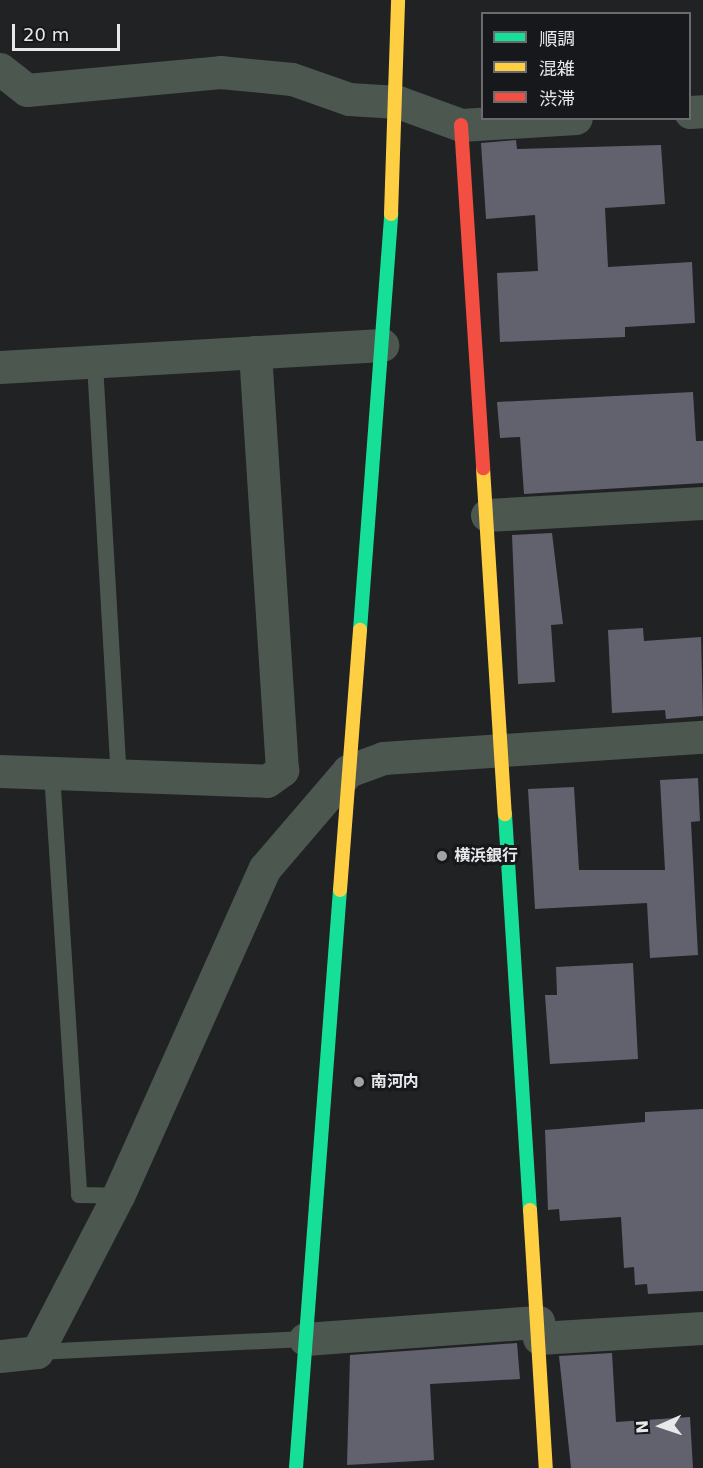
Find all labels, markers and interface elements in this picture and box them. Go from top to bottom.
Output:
scale bar [15,12,123,50]
legend [481,12,691,120]
text: 20 m [23,24,69,45]
text: 順調 [539,28,575,49]
text: 混雑 [539,58,575,79]
text: 渋滞 [539,88,575,109]
place label: 横浜銀行 [454,846,518,866]
marker: 横浜銀行 [435,849,449,863]
place label: 南河内 [371,1072,419,1092]
marker: 南河内 [352,1075,366,1089]
north arrow [631,1396,691,1456]
text: N [633,1420,652,1434]

